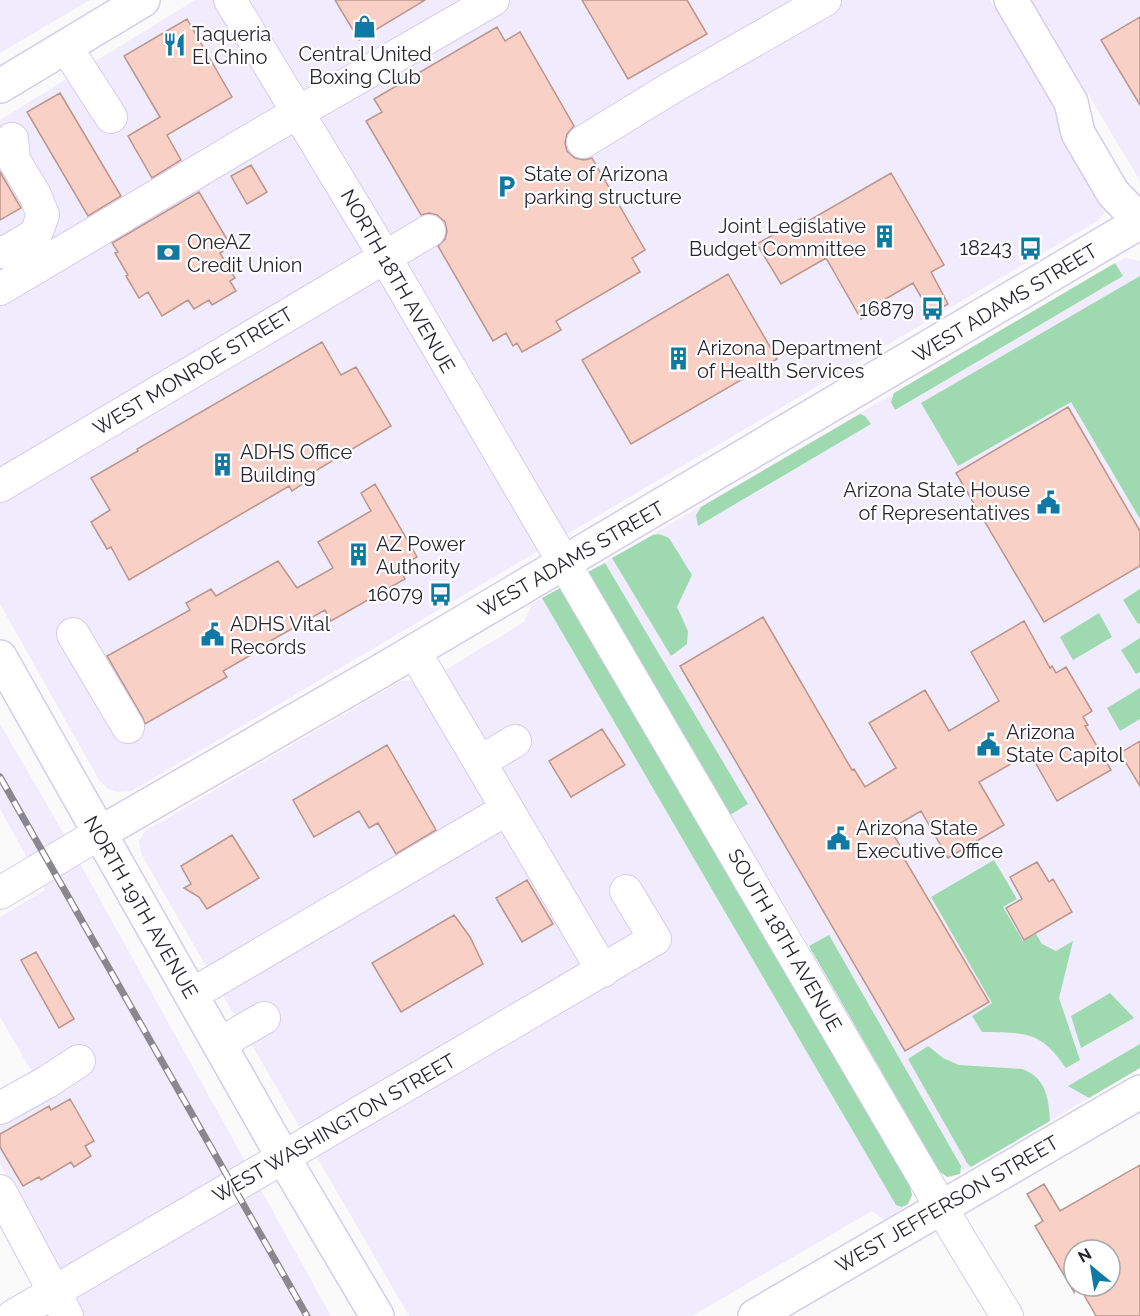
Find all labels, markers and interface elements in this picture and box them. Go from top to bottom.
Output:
shop icon: Central United Boxing Club [352,14,378,40]
place label: Taqueria El Chino [192,22,271,69]
restaurant icon: Taqueria El Chino [161,32,187,58]
place label: Central United Boxing Club [298,42,432,89]
place label: State of Arizona parking structure [524,162,682,209]
parking icon: State of Arizona parking structure [493,173,519,199]
street label: NORTH 18TH AVENUE [336,185,460,377]
place label: Joint Legislative Budget Committee [689,214,866,261]
building icon: Joint Legislative Budget Committee [871,224,897,250]
place label: OneAZ Credit Union [187,230,302,277]
bus stop icon: 18243 [1017,235,1043,261]
place label: 18243 [960,236,1012,260]
street label: WEST ADAMS STREET [908,238,1102,368]
bank icon: OneAZ Credit Union [156,240,182,266]
bus stop icon: 16879 [919,296,945,322]
place label: 16879 [859,297,914,321]
street label: WEST MONROE STREET [89,302,297,440]
place label: Arizona Department of Health Services [697,336,883,383]
building icon: Arizona Department of Health Services [666,346,692,372]
place label: ADHS Office Building [240,440,352,487]
building icon: ADHS Office Building [209,451,235,477]
place label: Arizona State House of Representatives [843,478,1030,525]
public building icon: Arizona State House of Representatives [1035,489,1061,515]
street label: WEST ADAMS STREET [474,496,668,622]
place label: AZ Power Authority [376,532,466,579]
building icon: AZ Power Authority [345,542,371,568]
bus stop icon: 16079 [428,581,454,607]
place label: 16079 [368,582,423,606]
place label: ADHS Vital Records [230,612,331,659]
public building icon: ADHS Vital Records [199,622,225,648]
place label: Arizona State Capitol [1006,720,1125,767]
public building icon: Arizona State Capitol [975,731,1001,757]
street label: NORTH 19TH AVENUE [79,812,203,1002]
place label: Arizona State Executive Office [856,816,1003,863]
public building icon: Arizona State Executive Office [825,826,851,852]
street label: SOUTH 18TH AVENUE [723,844,847,1036]
street label: WEST WASHINGTON STREET [208,1048,460,1208]
street label: WEST JEFFERSON STREET [831,1130,1063,1278]
north arrow [1062,1238,1122,1298]
text: N [1075,1244,1095,1267]

